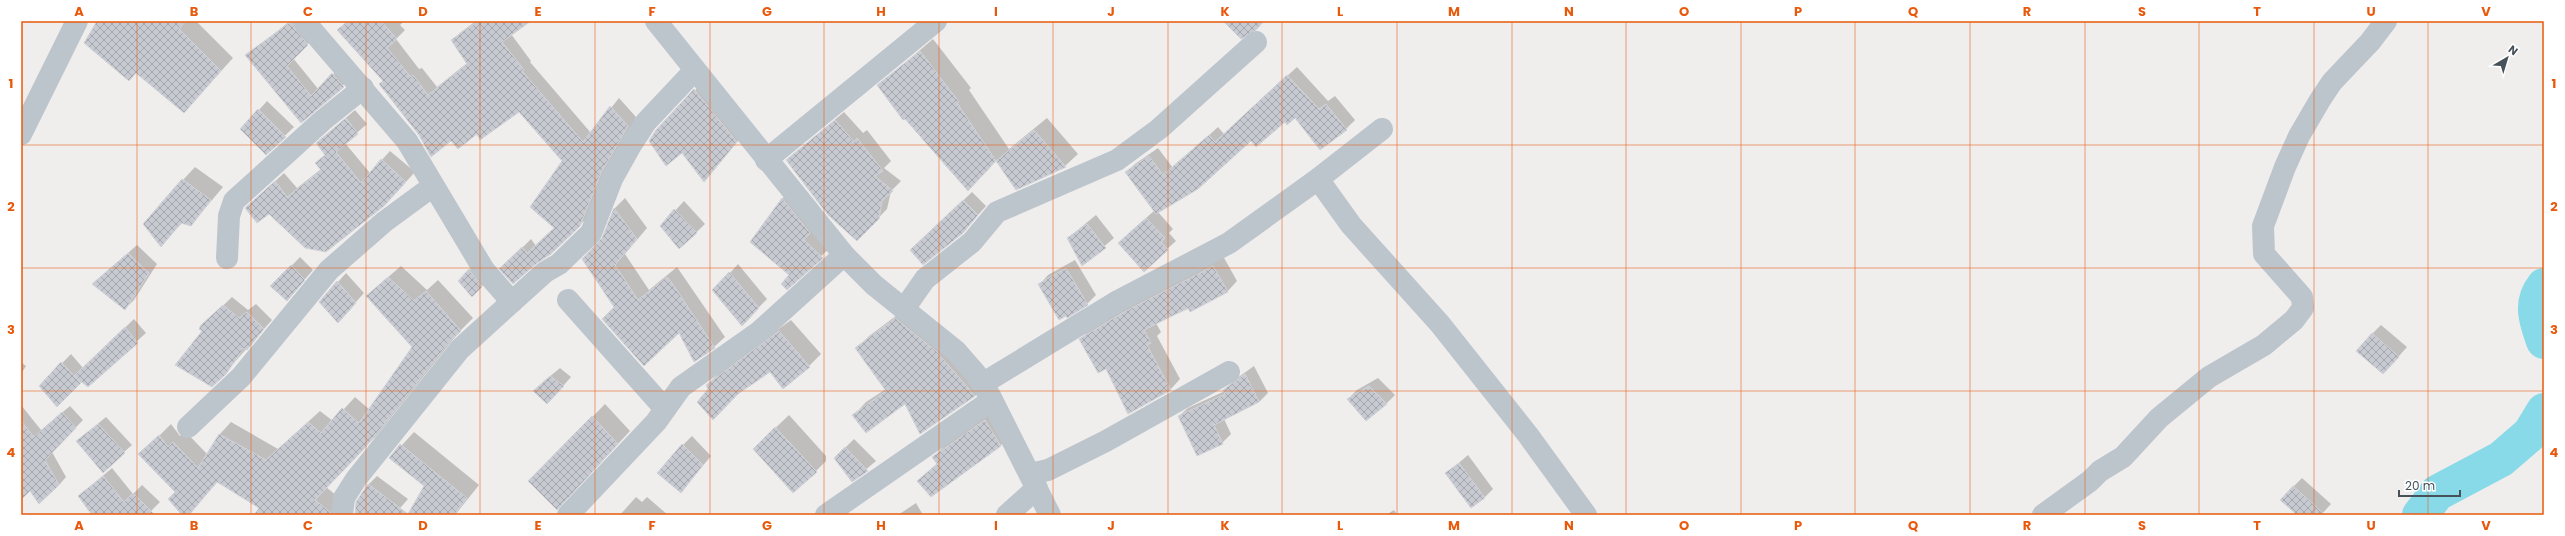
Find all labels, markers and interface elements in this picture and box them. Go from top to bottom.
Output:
text: A [74,2,84,21]
text: B [190,2,199,21]
text: C [303,2,313,21]
text: D [418,2,428,21]
text: E [534,2,542,21]
text: F [648,2,656,21]
text: G [762,2,772,21]
text: H [876,2,886,21]
text: I [994,2,998,21]
text: J [1107,2,1115,21]
text: K [1220,2,1230,21]
text: L [1337,2,1343,21]
text: M [1448,2,1460,21]
text: N [1564,2,1574,21]
text: O [1679,2,1689,21]
text: P [1794,2,1802,21]
text: Q [1908,2,1918,21]
text: R [2023,2,2031,21]
text: S [2138,2,2146,21]
text: T [2253,2,2261,21]
text: U [2366,2,2376,21]
text: V [2481,2,2491,21]
north arrow [2487,38,2527,78]
text: N [2505,41,2521,59]
text: 1 [9,74,13,93]
text: 1 [2552,74,2556,93]
text: 2 [7,197,15,216]
text: 2 [2550,197,2558,216]
text: 3 [7,320,15,339]
text: 3 [2550,320,2558,339]
text: 4 [7,443,16,462]
text: 4 [2550,443,2559,462]
scale bar [2399,472,2460,498]
text: 20 m [2405,477,2435,494]
text: A [74,516,84,535]
text: B [190,516,199,535]
text: C [303,516,313,535]
text: D [418,516,428,535]
text: E [534,516,542,535]
text: F [648,516,656,535]
text: G [762,516,772,535]
text: H [876,516,886,535]
text: I [994,516,998,535]
text: J [1107,516,1115,535]
text: K [1220,516,1230,535]
text: L [1337,516,1343,535]
text: M [1448,516,1460,535]
text: N [1564,516,1574,535]
text: O [1679,516,1689,535]
text: P [1794,516,1802,535]
text: Q [1908,516,1918,535]
text: R [2023,516,2031,535]
text: S [2138,516,2146,535]
text: T [2253,516,2261,535]
text: U [2366,516,2376,535]
text: V [2481,516,2491,535]

